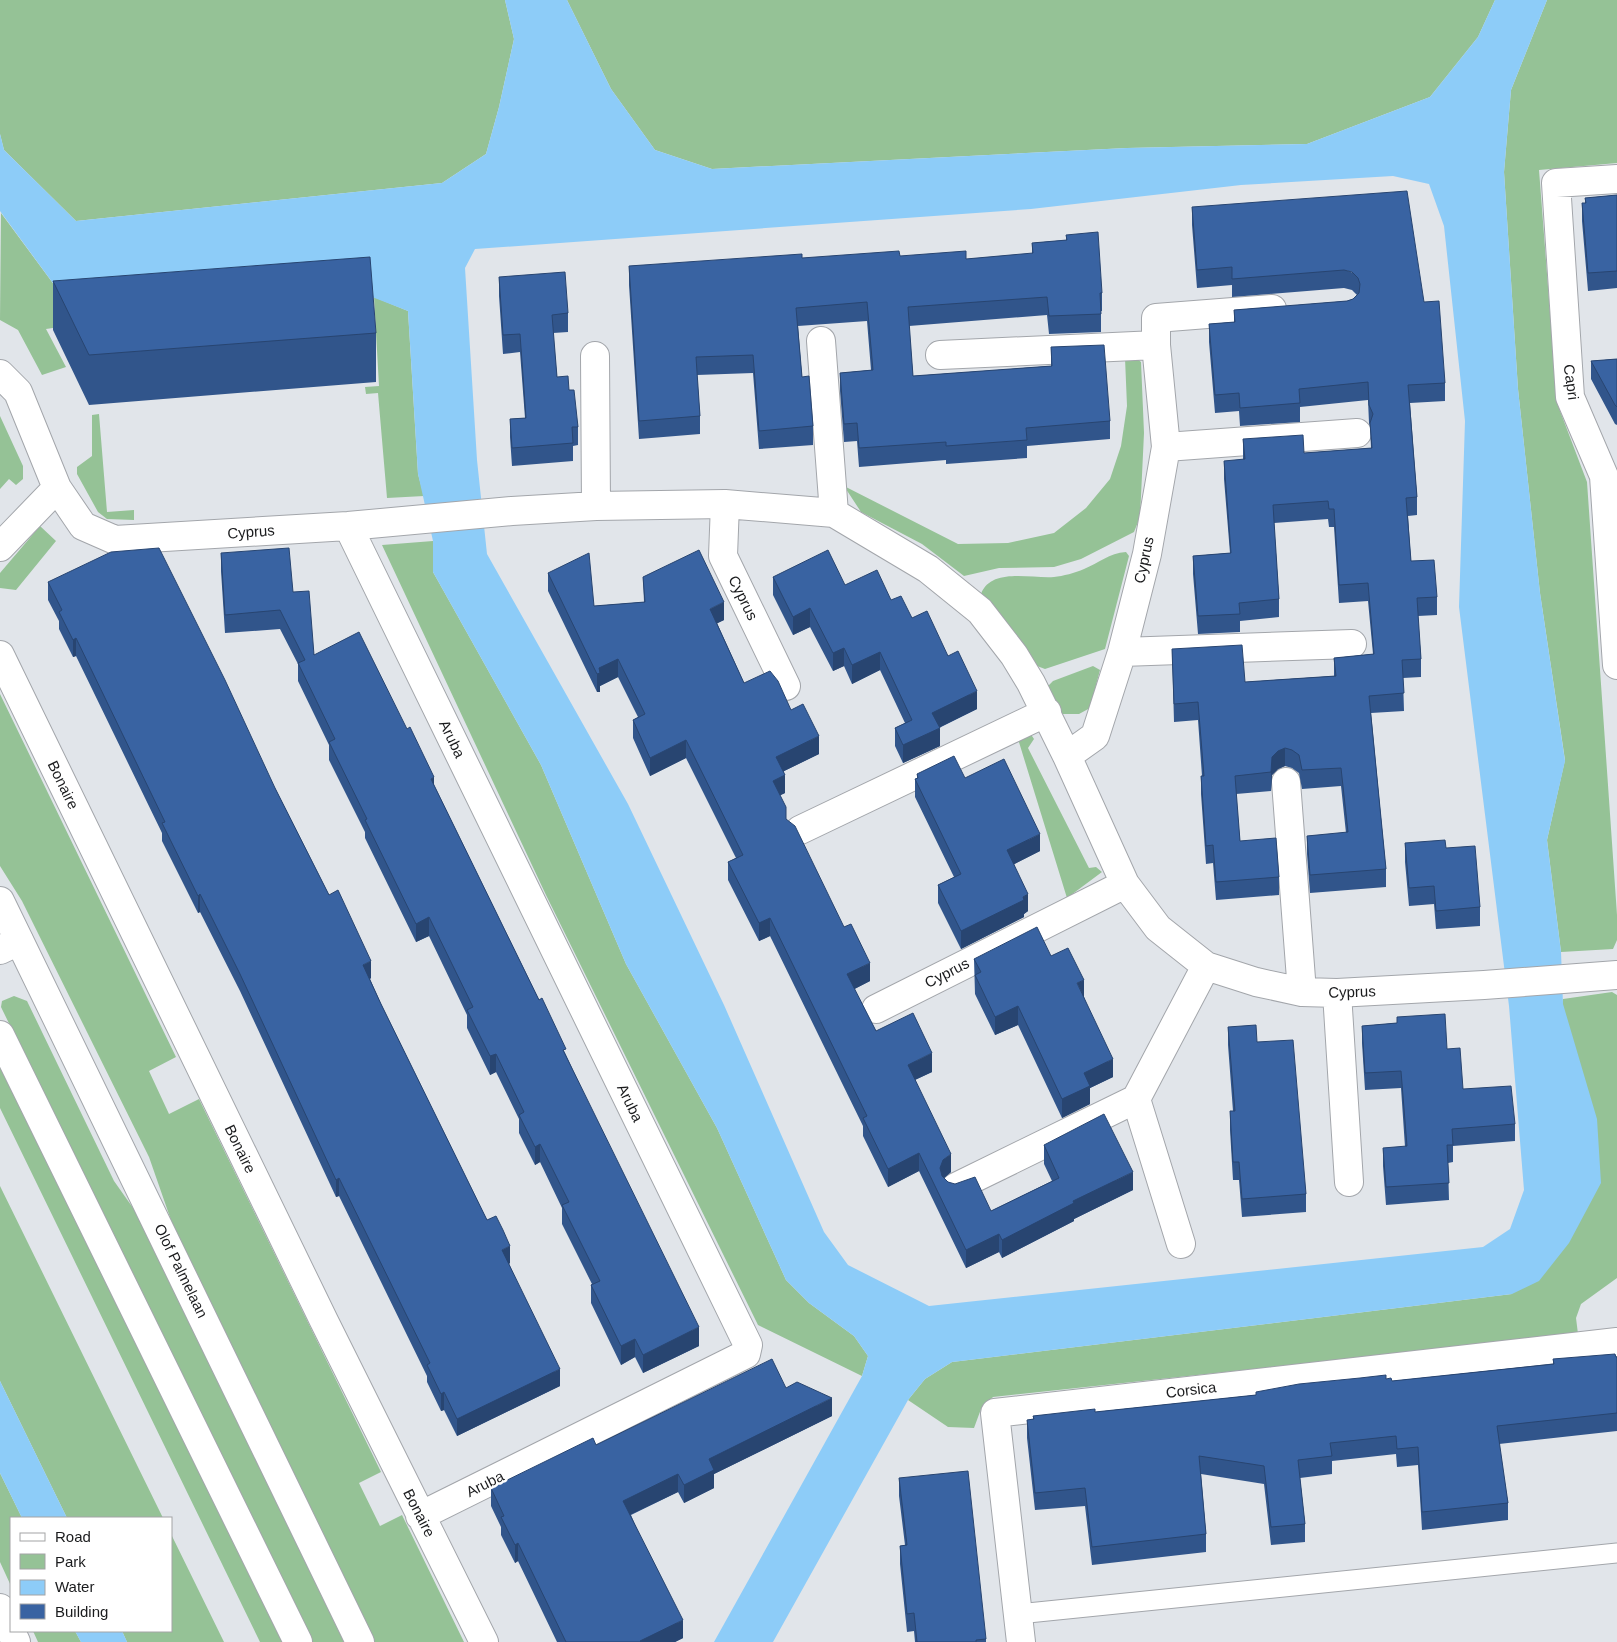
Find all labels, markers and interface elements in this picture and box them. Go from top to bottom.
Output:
street label: Capri [1561,363,1582,401]
street label: Cyprus [227,521,275,542]
street label: Cyprus [1130,535,1157,585]
street label: Cyprus [725,573,762,623]
street label: Aruba [436,717,469,761]
street label: Bonaire [44,758,82,812]
street label: Cyprus [922,954,972,991]
street label: Cyprus [1328,982,1376,1001]
street label: Aruba [614,1081,647,1125]
street label: Bonaire [221,1122,259,1176]
street label: Olof Palmelaan [151,1221,212,1321]
street label: Corsica [1165,1378,1218,1401]
street label: Aruba [463,1467,507,1500]
street label: Bonaire [400,1486,439,1540]
legend [10,1517,172,1632]
text: Road [55,1528,91,1545]
text: Park [55,1553,86,1570]
text: Water [55,1578,94,1595]
text: Building [55,1603,108,1620]

